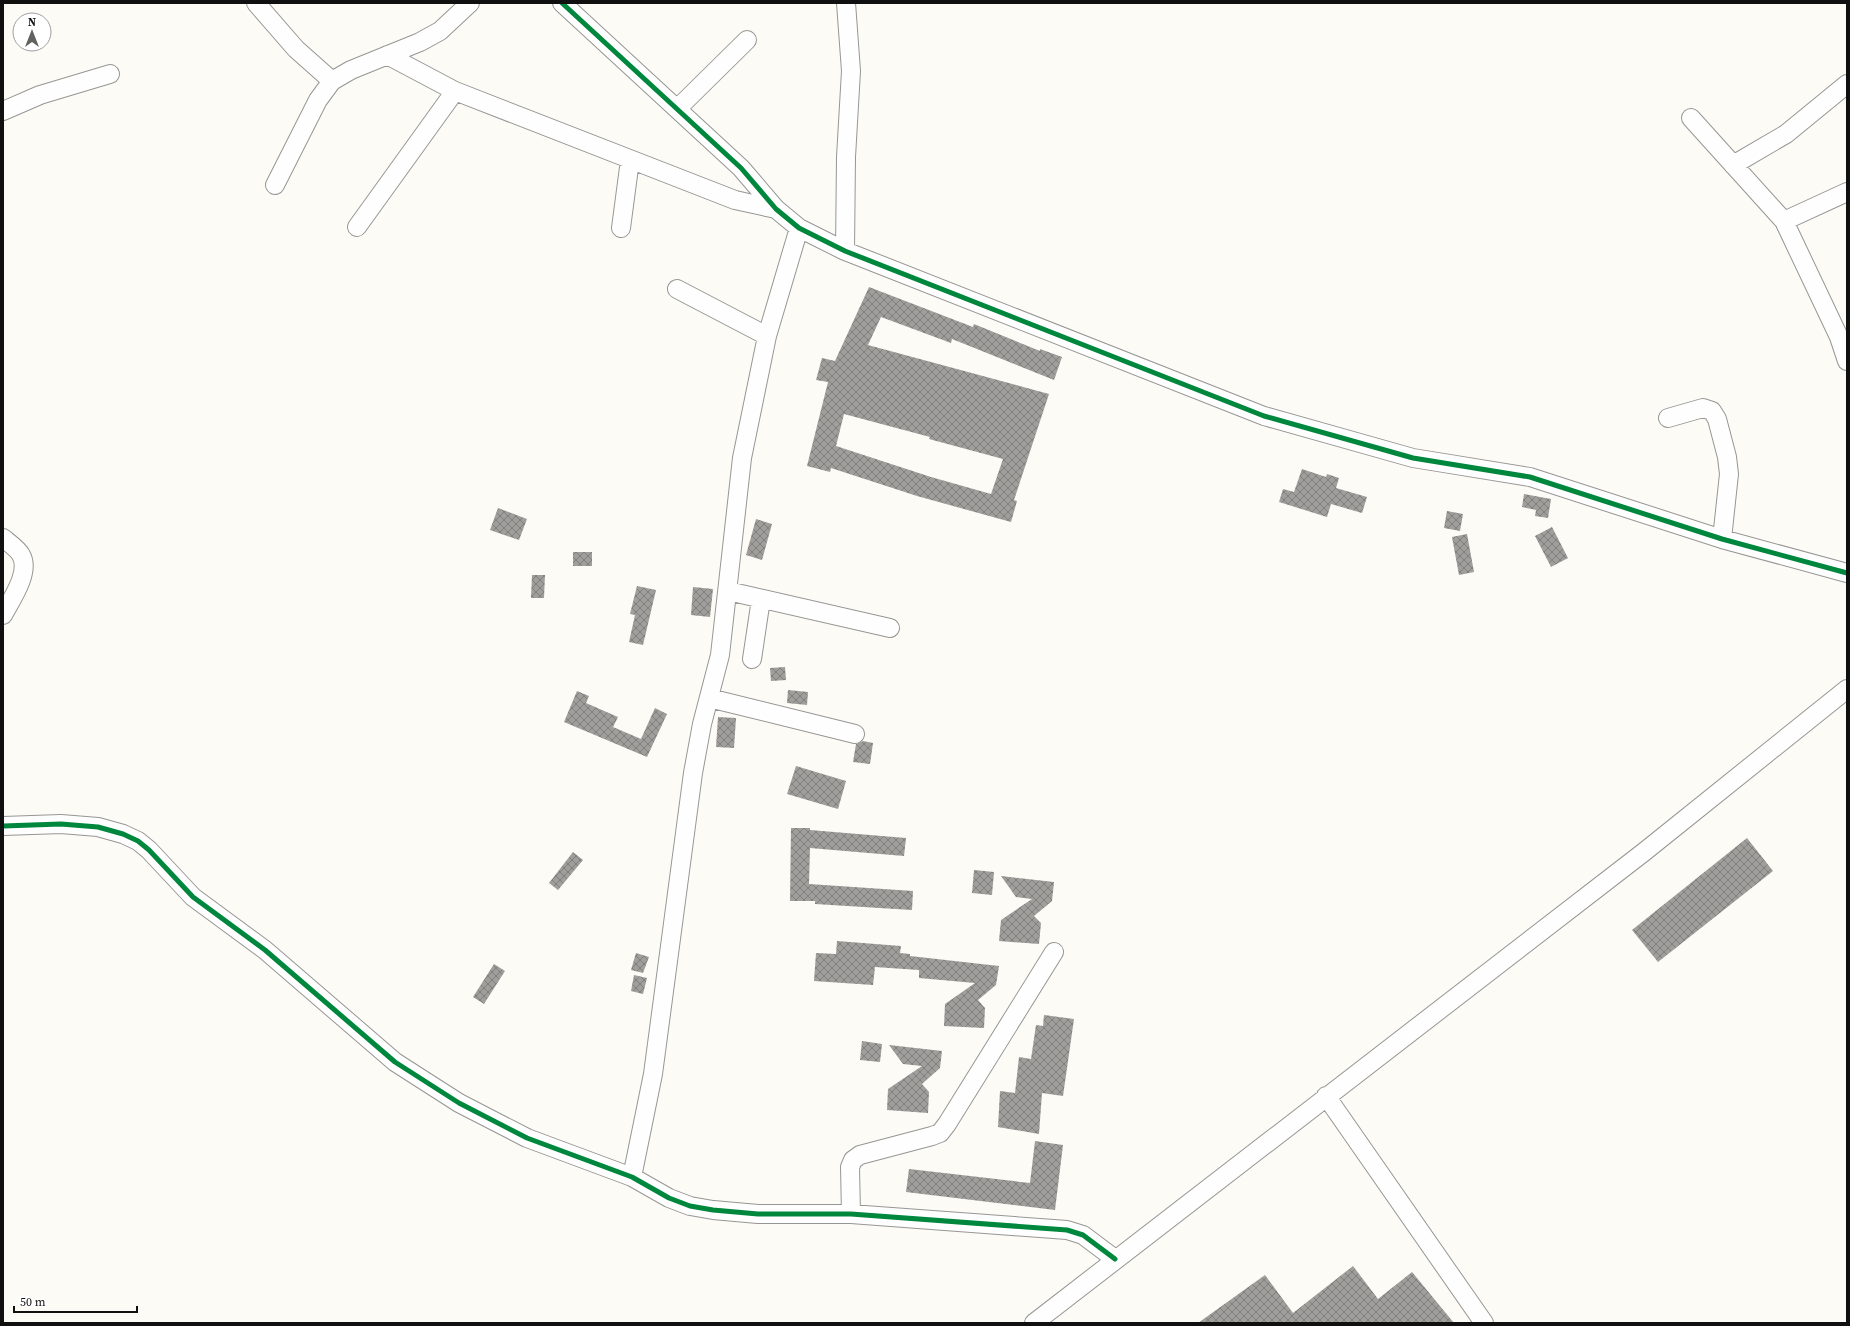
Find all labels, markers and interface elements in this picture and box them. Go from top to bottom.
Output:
north arrow [12,12,52,52]
text: N [28,15,36,30]
scale bar [14,1288,137,1314]
text: 50 m [20,1294,46,1310]

